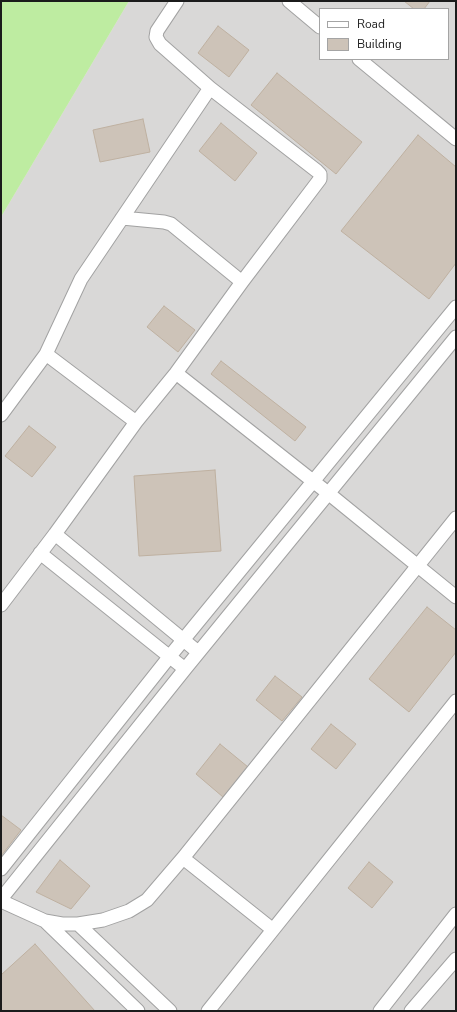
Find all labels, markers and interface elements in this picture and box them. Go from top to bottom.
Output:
legend [319,8,449,60]
text: Road [357,16,385,32]
text: Building [357,36,402,52]

